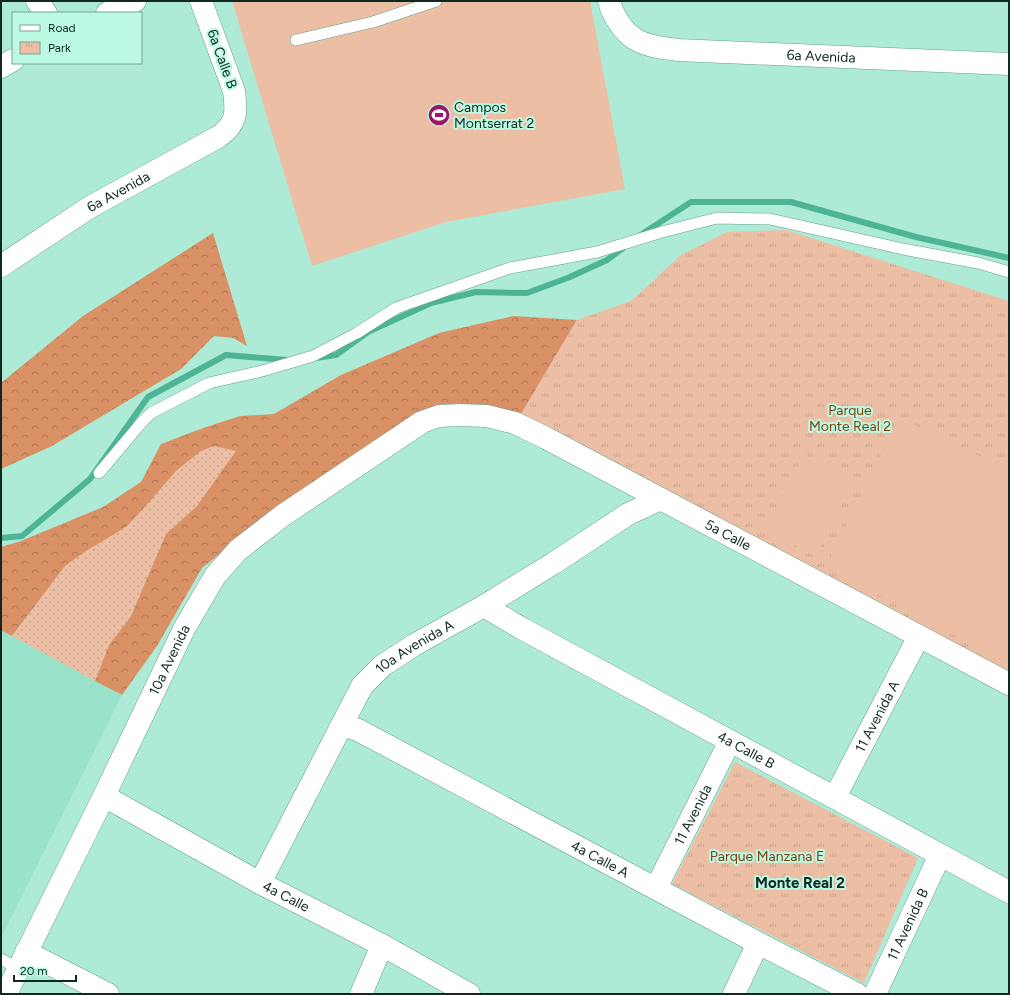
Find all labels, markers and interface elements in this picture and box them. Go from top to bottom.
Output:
legend [12,12,142,64]
text: Road [48,21,76,35]
street label: 6a Calle B [203,27,241,91]
text: Park [48,41,71,55]
street label: 6a Avenida [786,46,856,66]
place label: Campos Montserrat 2 [454,99,534,132]
sports icon: Campos Montserrat 2 [426,102,452,128]
street label: 6a Avenida [84,168,153,216]
park label: Parque Monte Real 2 [809,402,891,435]
street label: 5a Calle [702,516,754,554]
street label: 10a Avenida A [371,616,457,677]
street label: 10a Avenida [145,621,193,698]
street label: 11 Avenida A [851,677,903,755]
street label: 4a Calle B [715,727,778,772]
street label: 11 Avenida [671,782,715,848]
street label: 4a Calle A [568,836,632,882]
park label: Parque Manzana E [710,848,824,865]
district label: Monte Real 2 [755,874,845,892]
street label: 4a Calle [260,877,313,915]
street label: 11 Avenida B [883,885,932,963]
scale bar [14,957,76,983]
text: 20 m [20,964,48,978]

